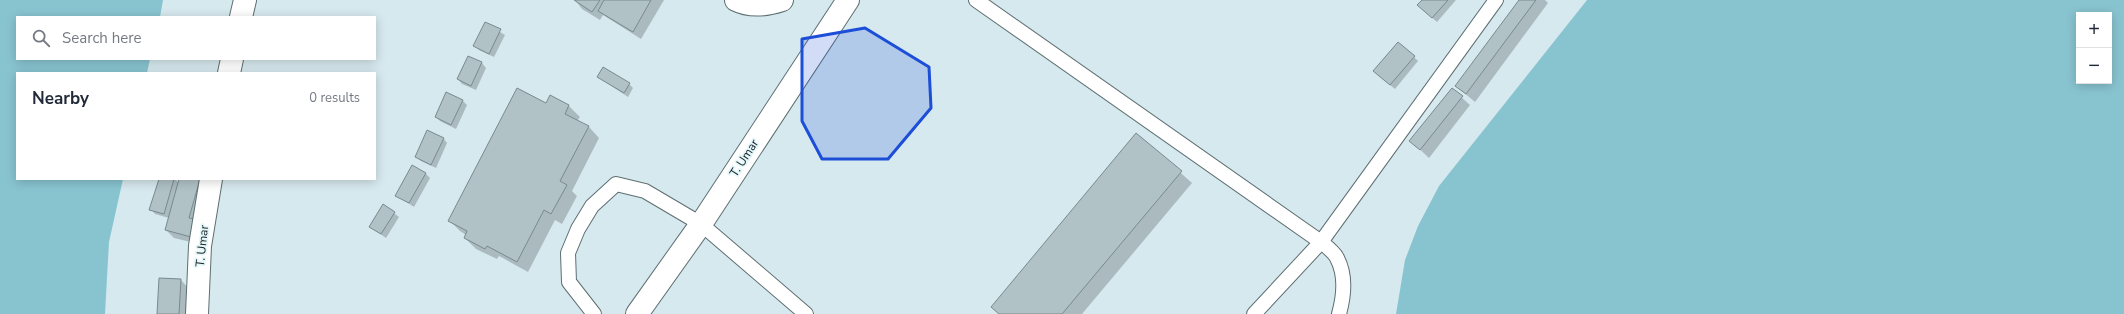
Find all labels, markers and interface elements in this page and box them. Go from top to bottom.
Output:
map controls [2076,12,2112,84]
button: + [2076,12,2112,48]
search box [16,16,376,60]
icon: search [30,27,52,49]
text: Search here [62,28,142,48]
button: − [2076,48,2112,84]
text: Nearby [32,87,89,110]
text: 0 results [309,89,360,107]
street label: T. Umar [726,135,763,180]
street label: T. Umar [192,224,212,268]

